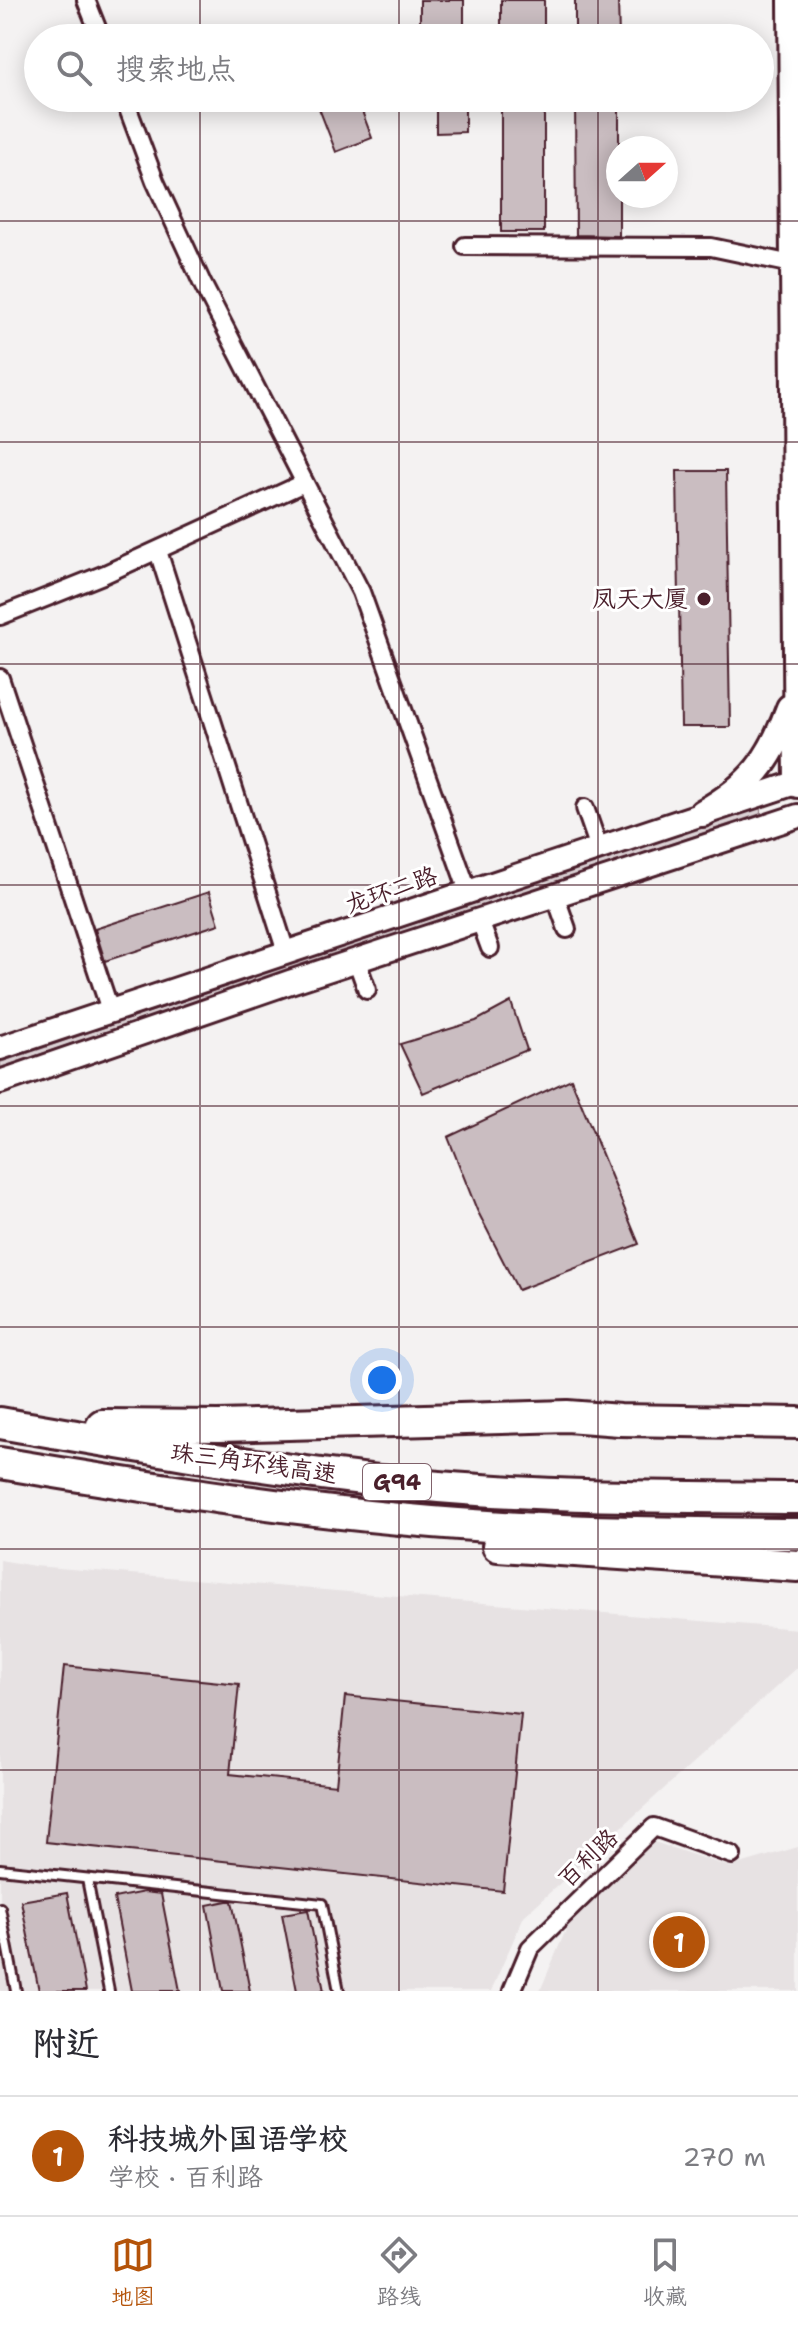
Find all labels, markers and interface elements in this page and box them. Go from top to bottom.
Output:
search box [24,24,774,112]
icon: search [52,46,96,90]
text: 搜索地点 [116,48,236,89]
north arrow [606,136,678,208]
place label: 凤天大厦 [592,583,688,615]
marker: 凤天大厦 [695,590,713,608]
street label: 龙环二路 [340,859,442,921]
your location [362,1360,402,1400]
street label: 珠三角环线高速 [169,1435,339,1491]
road number: G94 [363,1464,431,1500]
street label: 百利路 [551,1821,625,1895]
pin: 1 [653,1912,705,1972]
text: 附近 [32,2020,100,2066]
text: 科技城外国语学校 [108,2118,348,2159]
text: 1 [52,2139,64,2174]
text: 270 m [683,2139,766,2174]
text: 学校 · 百利路 [108,2159,263,2194]
tab: 地图 [111,2233,155,2311]
tab: 路线 [377,2233,421,2311]
tab: 收藏 [643,2233,687,2311]

